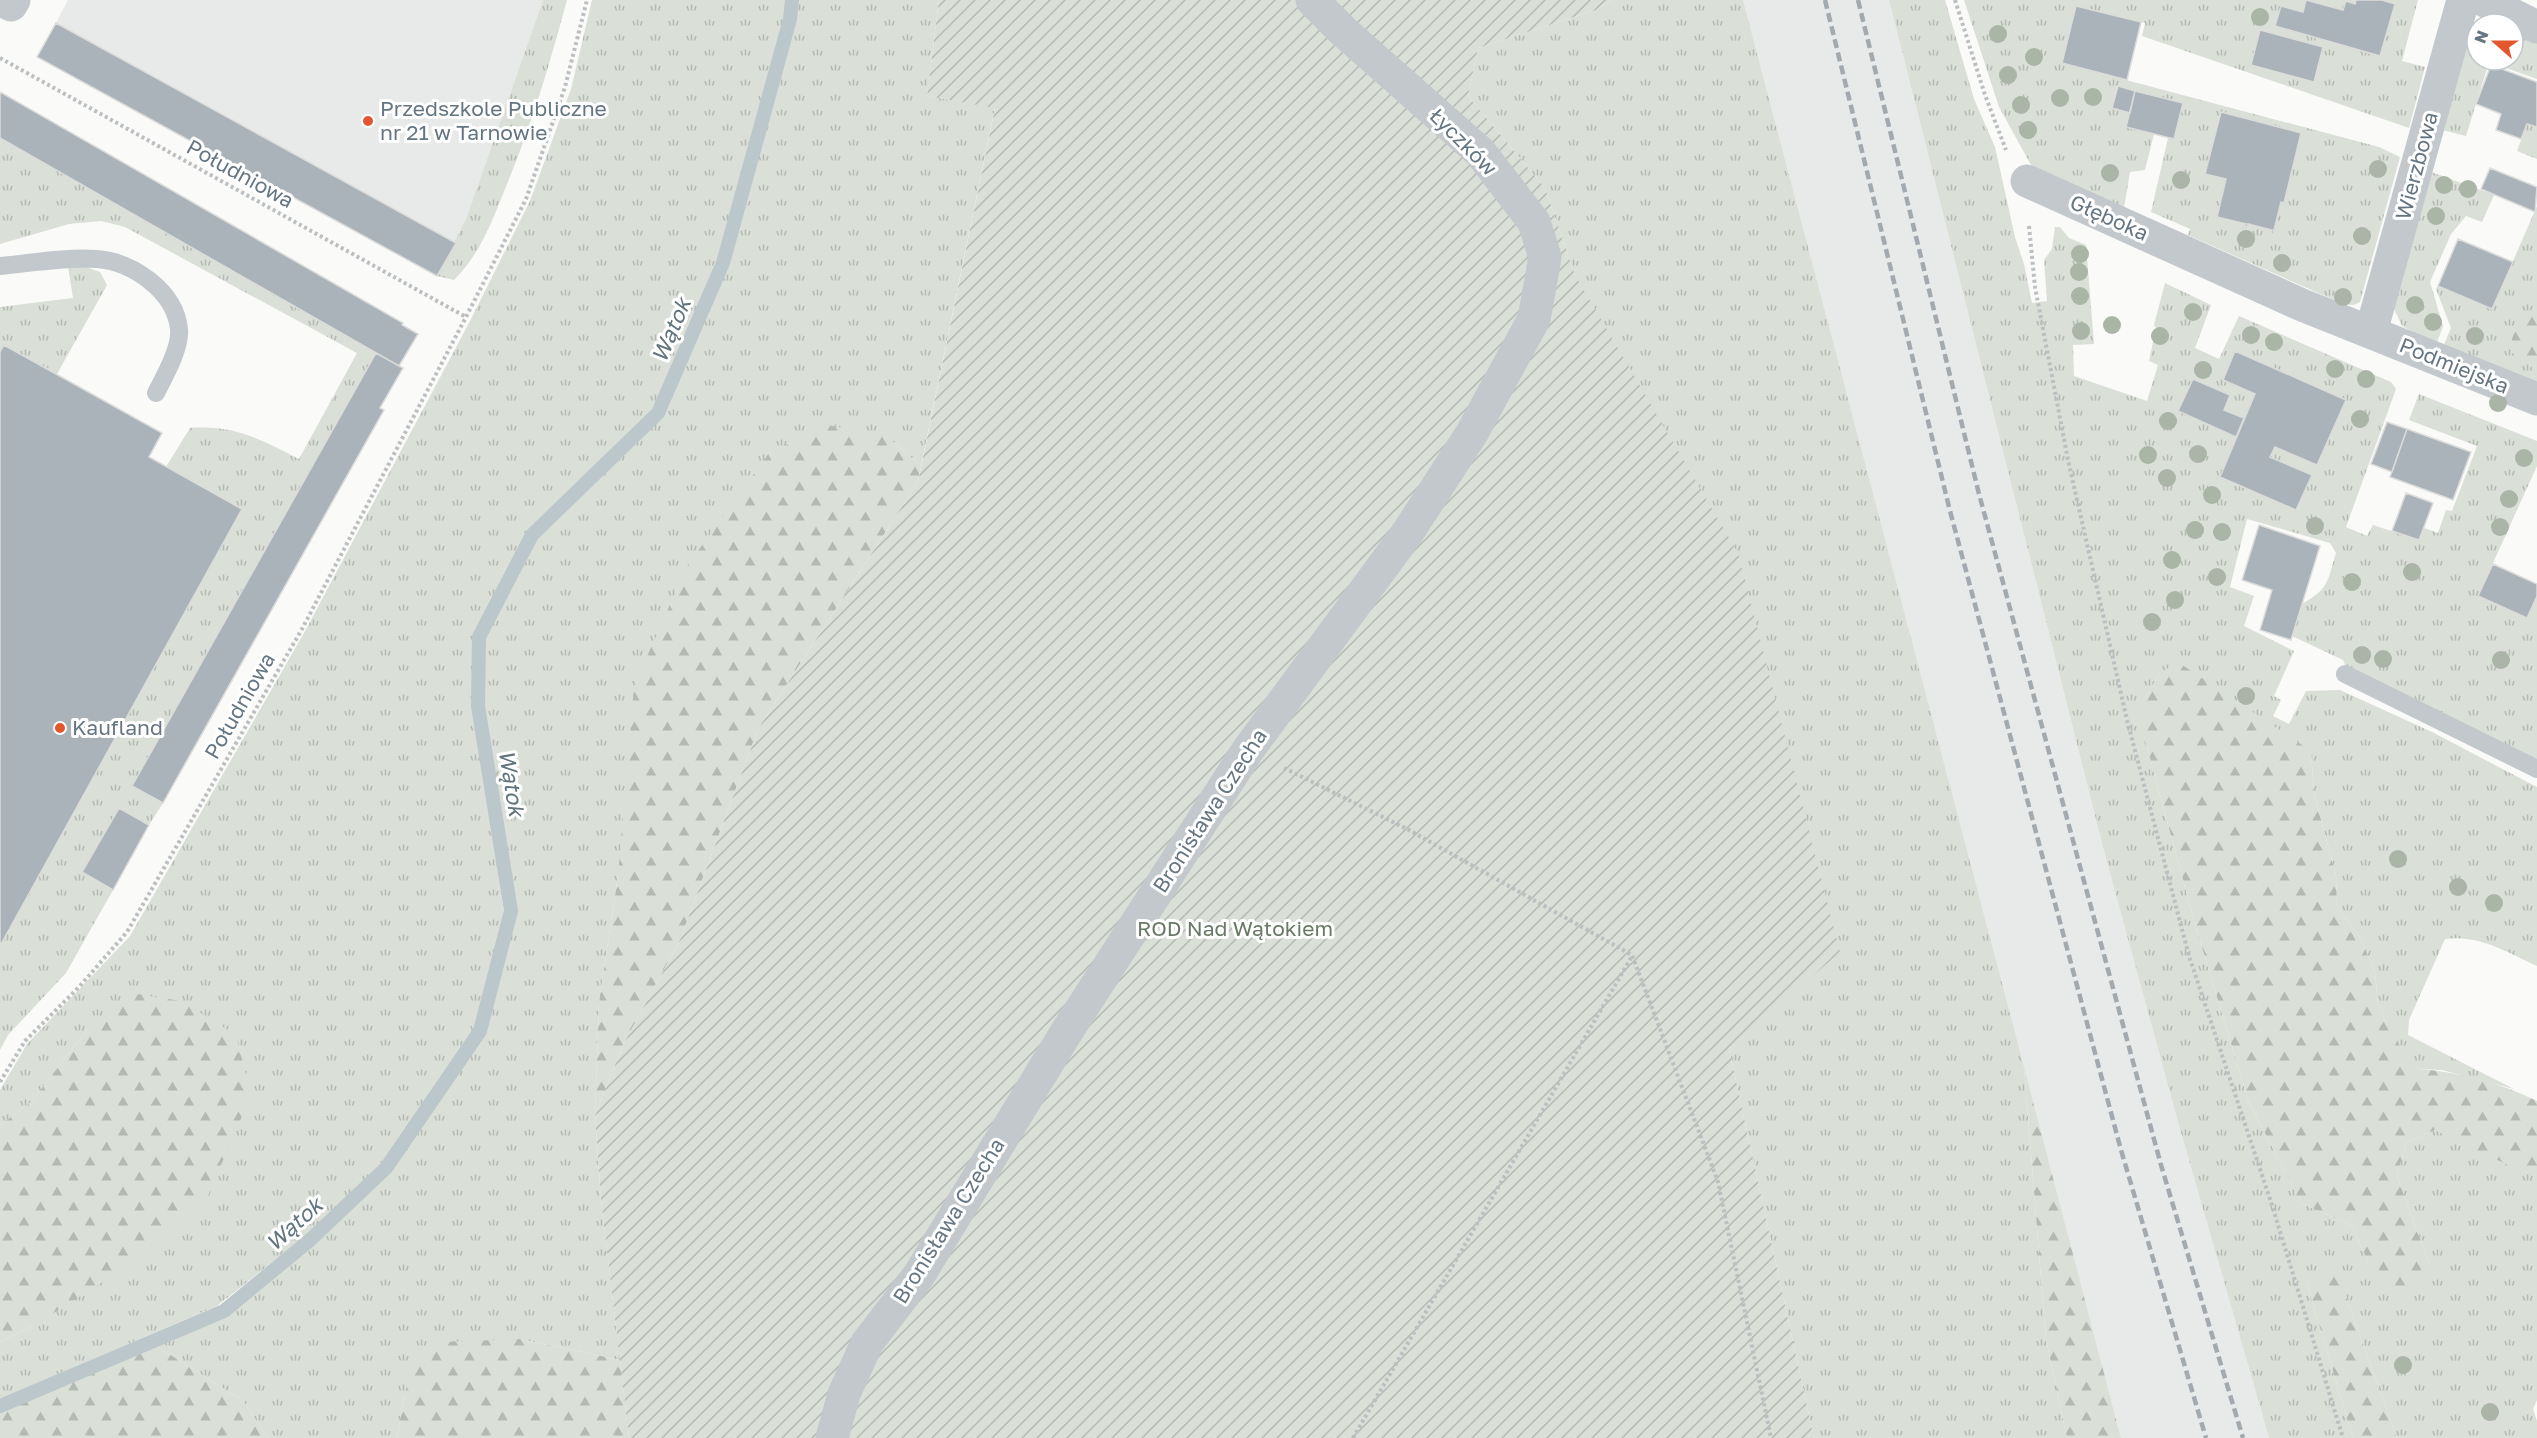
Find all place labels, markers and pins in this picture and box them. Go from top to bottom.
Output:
place label: Przedszkole Publiczne nr 21 w Tarnowie [380,95,607,145]
marker: Przedszkole Publiczne nr 21 w Tarnowie [361,114,375,128]
place label: Kaufland [72,714,163,740]
marker: Kaufland [53,721,67,735]

